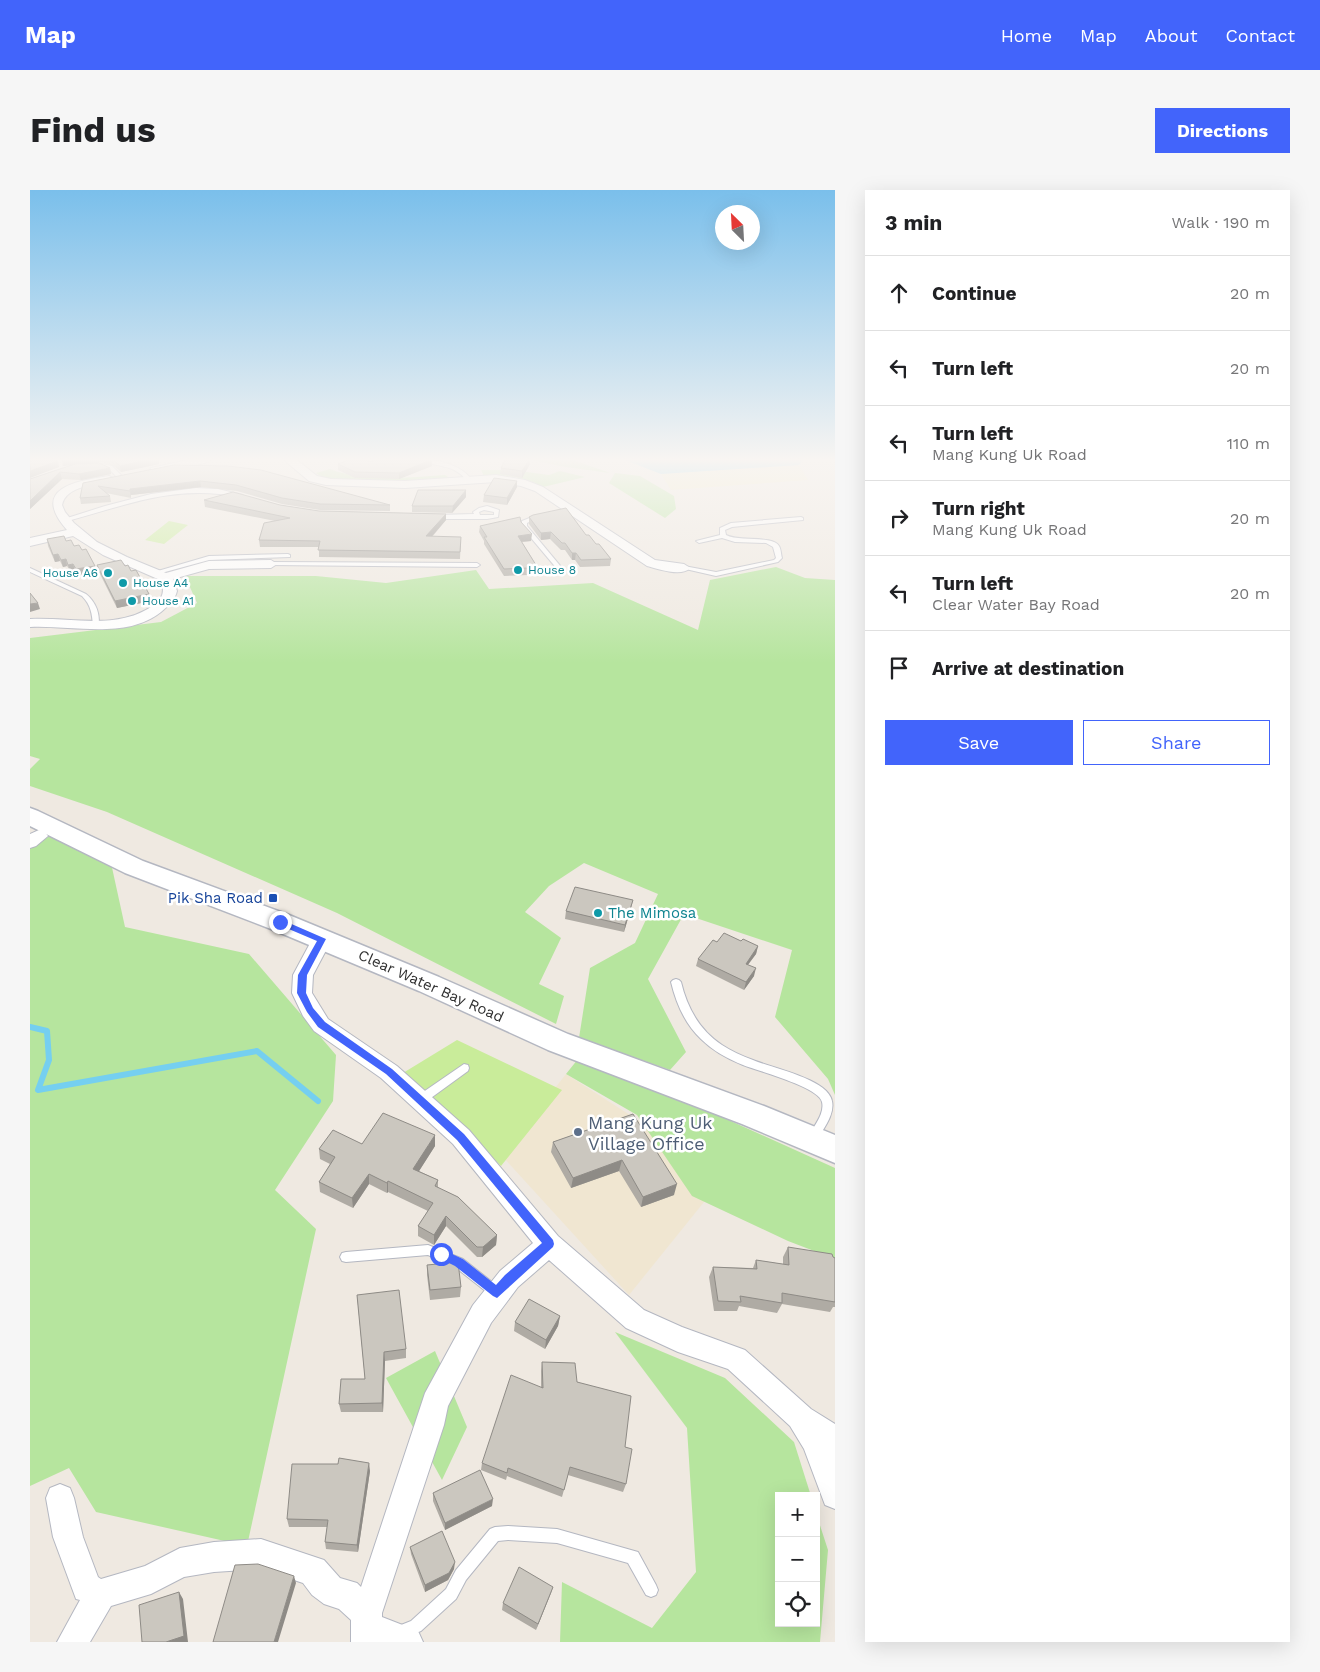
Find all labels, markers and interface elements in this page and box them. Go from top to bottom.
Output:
text: Map [25,21,76,49]
text: Home [1001,25,1052,46]
text: Map [1080,25,1117,46]
text: About [1145,25,1197,46]
text: Contact [1225,25,1295,46]
button: Directions [1155,108,1290,153]
text: Find us [30,109,156,151]
north arrow [715,205,760,250]
text: 3 min [885,210,942,235]
text: Walk · 190 m [1172,213,1270,232]
icon: ahead [885,279,913,307]
text: Continue [932,282,1016,305]
text: 20 m [1230,284,1270,303]
icon: left [885,354,913,382]
text: Turn left [932,357,1013,380]
text: 20 m [1230,359,1270,378]
text: Turn left [932,422,1013,445]
icon: left [885,429,913,457]
text: 110 m [1227,434,1270,453]
text: Mang Kung Uk Road [932,445,1087,464]
text: Turn right [932,497,1025,520]
icon: right [885,504,913,532]
text: 20 m [1230,509,1270,528]
text: Mang Kung Uk Road [932,520,1087,539]
place label: House 8 [528,563,576,577]
marker: House 8 [512,564,524,576]
place label: House A6 [43,566,98,580]
marker: House A6 [102,567,114,579]
text: Turn left [932,572,1013,595]
place label: House A4 [133,576,188,590]
marker: House A4 [117,577,129,589]
icon: left [885,579,913,607]
text: 20 m [1230,584,1270,603]
place label: House A1 [142,594,194,608]
marker: House A1 [126,595,138,607]
text: Clear Water Bay Road [932,595,1100,614]
icon: arrive [885,654,913,682]
text: Arrive at destination [932,657,1124,680]
button: Save [885,720,1073,765]
button: Share [1083,720,1270,765]
place label: Pik Sha Road [168,889,263,907]
marker: Pik Sha Road [267,892,279,904]
place label: The Mimosa [608,904,697,922]
marker: The Mimosa [592,907,604,919]
route end [269,911,292,934]
street label: Clear Water Bay Road [355,946,507,1026]
place label: Mang Kung Uk Village Office [588,1112,713,1154]
marker: Mang Kung Uk Village Office [572,1126,584,1138]
route start [430,1243,453,1266]
map controls [775,1492,820,1627]
button: + [775,1492,820,1537]
button: − [775,1537,820,1582]
button: locate [775,1582,820,1627]

